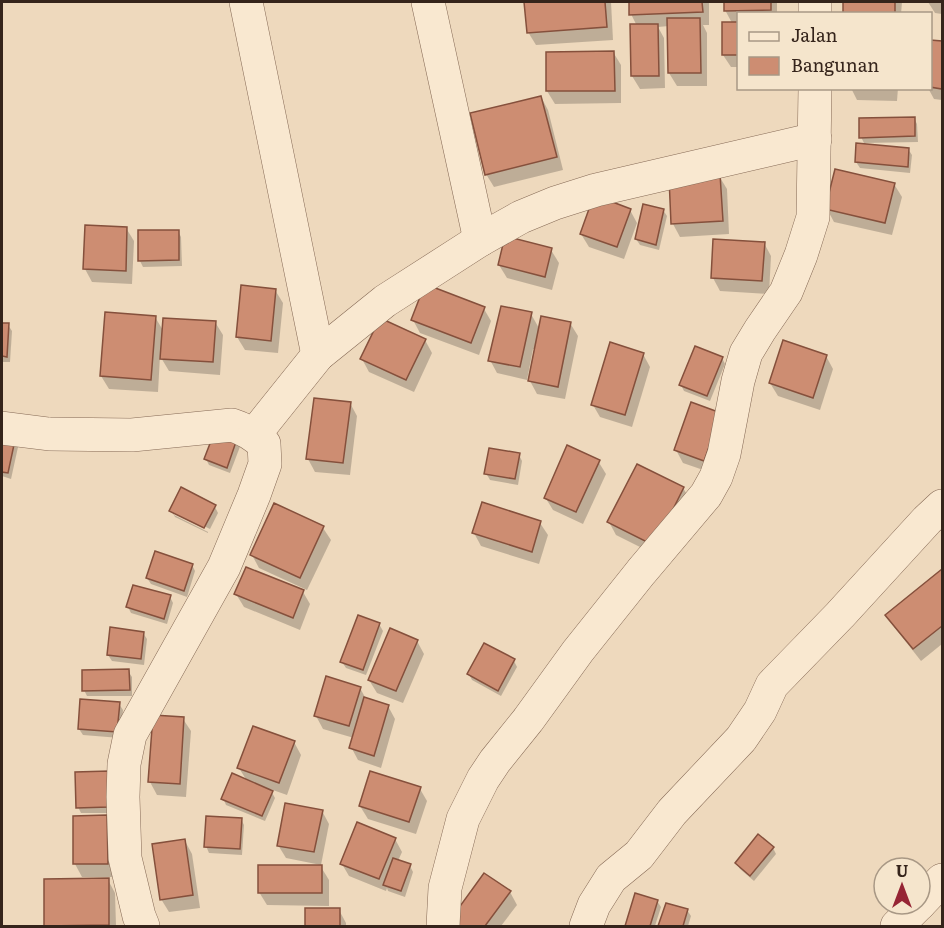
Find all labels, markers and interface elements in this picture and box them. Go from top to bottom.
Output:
legend [737,12,932,90]
text: Jalan [791,21,838,48]
text: Bangunan [791,51,879,78]
north arrow [872,856,932,916]
text: U [896,858,909,882]

